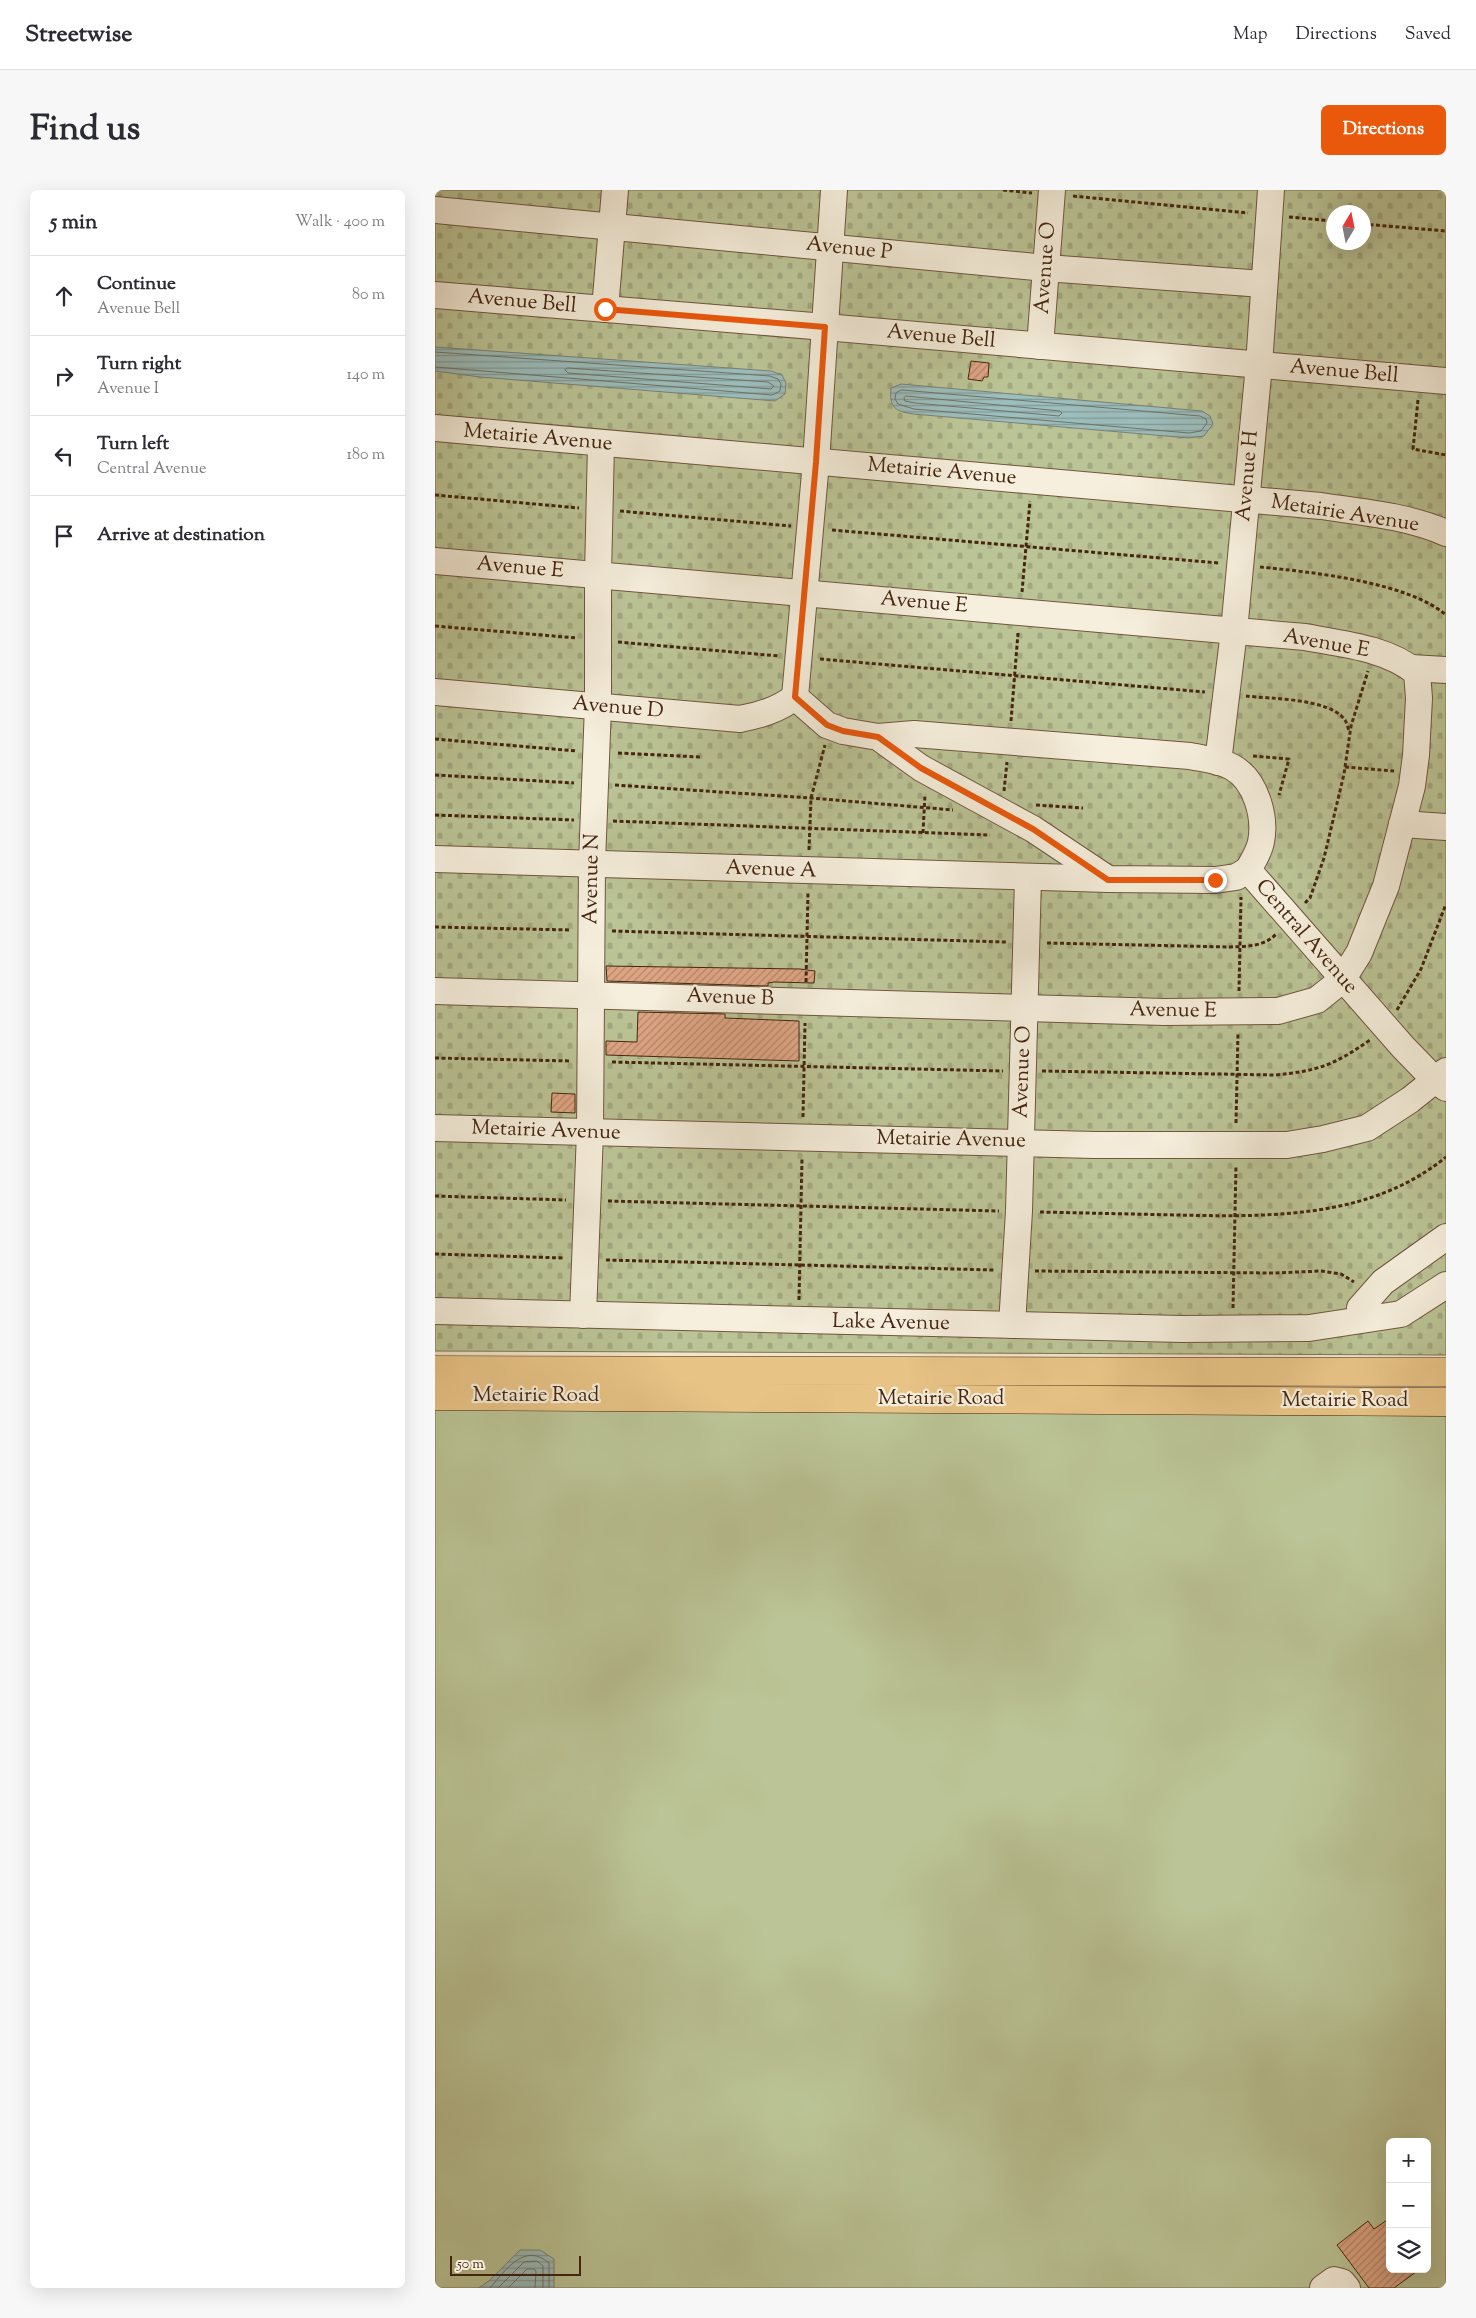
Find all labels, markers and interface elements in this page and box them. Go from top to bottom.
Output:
text: Streetwise [25,18,132,52]
text: Map [1233,22,1268,48]
text: Directions [1296,22,1377,48]
text: Saved [1405,22,1451,48]
text: Find us [30,105,140,156]
button: Directions [1321,105,1446,155]
north arrow [1326,205,1371,250]
text: 5 min [50,208,97,238]
text: Walk · 400 m [295,211,385,234]
street label: Avenue O [1028,221,1064,315]
street label: Avenue P [804,230,894,268]
text: Continue [97,271,176,298]
icon: ahead [50,282,78,310]
street label: Avenue Bell [466,282,578,322]
text: 80 m [352,284,385,307]
text: Avenue Bell [97,298,180,321]
route start [594,298,617,321]
street label: Avenue Bell [885,317,997,357]
text: Turn right [97,351,181,378]
street label: Avenue Bell [1288,352,1400,392]
icon: right [50,362,78,390]
text: 140 m [347,364,385,387]
text: Avenue I [97,378,159,401]
street label: Metairie Avenue [462,417,614,459]
street label: Avenue H [1229,429,1267,523]
text: Turn left [97,431,169,458]
icon: left [50,442,78,470]
text: 180 m [346,444,385,467]
street label: Metairie Avenue [866,451,1018,493]
text: Central Avenue [97,458,206,481]
street label: Metairie Avenue [1269,487,1421,541]
icon: arrive [50,522,78,550]
text: Arrive at destination [97,522,265,549]
street label: Avenue E [475,549,565,587]
street label: Avenue E [879,584,969,622]
street label: Avenue E [1280,622,1372,666]
street label: Avenue D [571,689,665,727]
street label: Avenue N [576,833,608,925]
street label: Avenue A [725,853,817,887]
route end [1204,869,1227,892]
street label: Central Avenue [1248,873,1364,1001]
street label: Avenue B [686,981,774,1015]
street label: Avenue E [1129,995,1217,1027]
street label: Avenue O [1006,1025,1040,1119]
street label: Metairie Avenue [471,1113,621,1149]
street label: Metairie Avenue [876,1124,1026,1156]
street label: Lake Avenue [832,1307,950,1339]
street label: Metairie Road [473,1381,599,1411]
street label: Metairie Road [878,1384,1004,1414]
street label: Metairie Road [1282,1386,1408,1416]
map controls [1386,2138,1431,2273]
button: + [1386,2138,1431,2183]
button: − [1386,2183,1431,2228]
button: layers [1386,2228,1431,2273]
scale bar [450,2253,581,2276]
text: 50 m [457,2255,484,2275]

